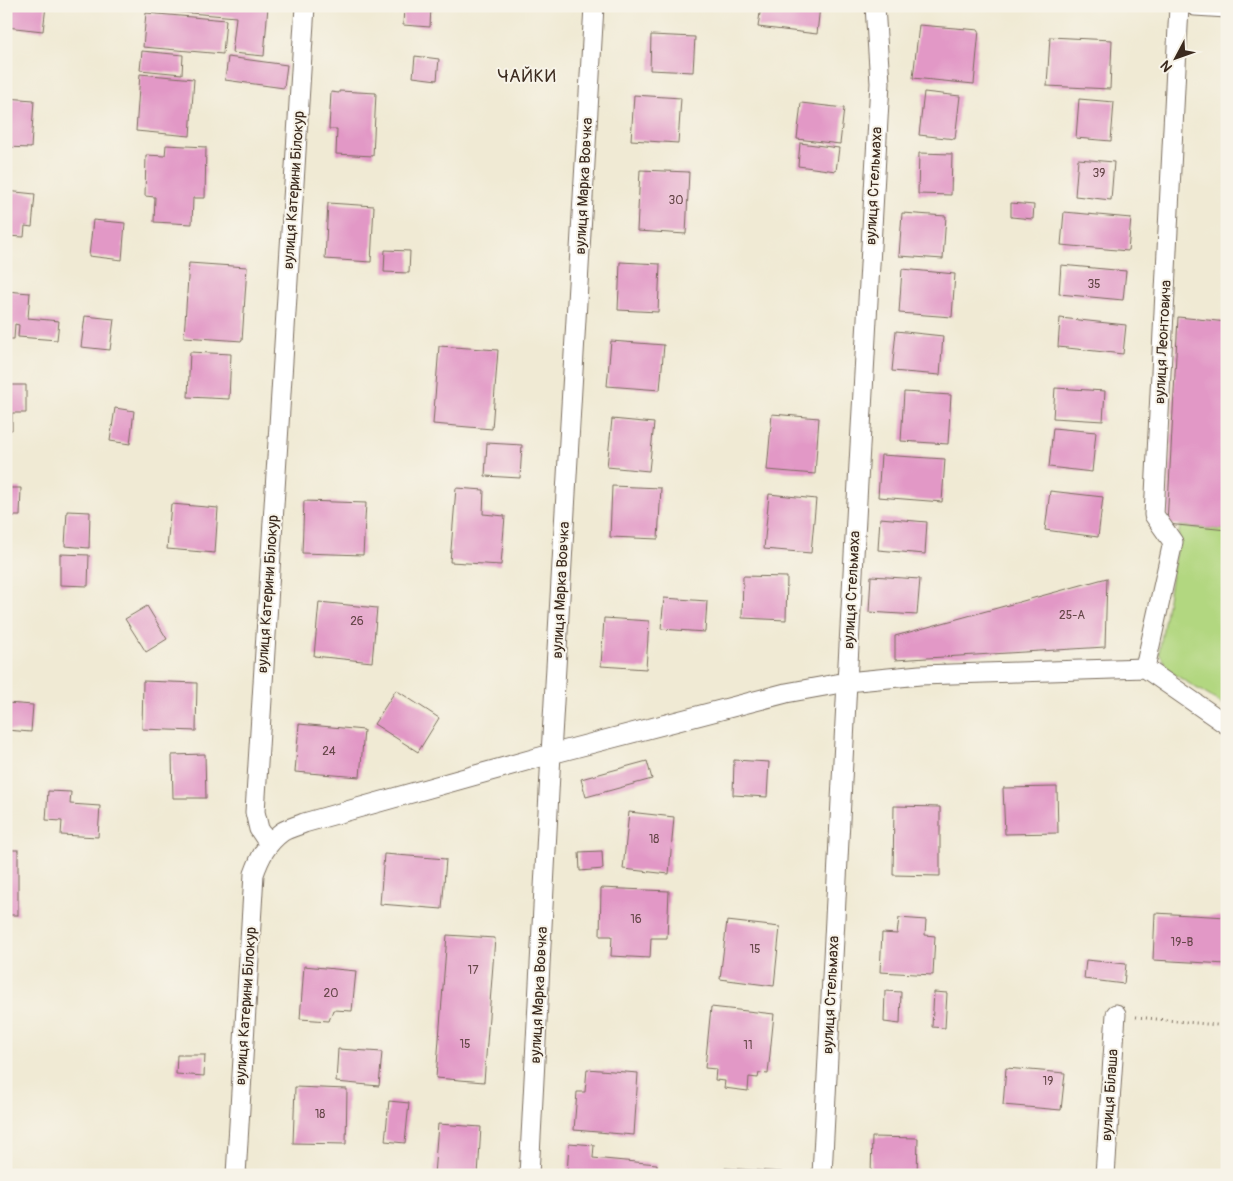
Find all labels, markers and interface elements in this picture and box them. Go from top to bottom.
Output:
north arrow [1150,32,1200,82]
text: N [1157,57,1176,75]
district label: ЧАЙКИ [497,65,557,88]
street label: вулиця Катерини Білокур [279,110,309,270]
street label: вулиця Марка Вовчка [571,117,597,255]
street label: вулиця Стельмаха [861,126,887,246]
house number: 39 [1093,166,1105,181]
house number: 30 [669,193,683,208]
house number: 35 [1087,277,1101,292]
street label: вулиця Леонтовича [1150,279,1176,404]
street label: вулиця Катерини Білокур [253,514,283,674]
street label: вулиця Марка Вовчка [548,521,574,659]
street label: вулиця Стельмаха [839,530,865,650]
house number: 25-А [1059,608,1085,623]
house number: 26 [350,614,364,629]
house number: 24 [322,744,336,759]
house number: 18 [649,832,659,847]
house number: 16 [630,912,642,927]
street label: вулиця Катерини Білокур [231,926,261,1086]
street label: вулиця Марка Вовчка [526,926,552,1064]
street label: вулиця Стельмаха [818,935,844,1055]
house number: 19-В [1171,935,1194,950]
house number: 15 [749,942,761,957]
house number: 17 [467,963,479,978]
house number: 20 [324,986,338,1001]
house number: 15 [459,1037,471,1052]
house number: 11 [743,1038,753,1053]
street label: вулиця Білаша [1097,1048,1123,1142]
house number: 19 [1043,1074,1053,1089]
house number: 18 [315,1107,325,1122]

